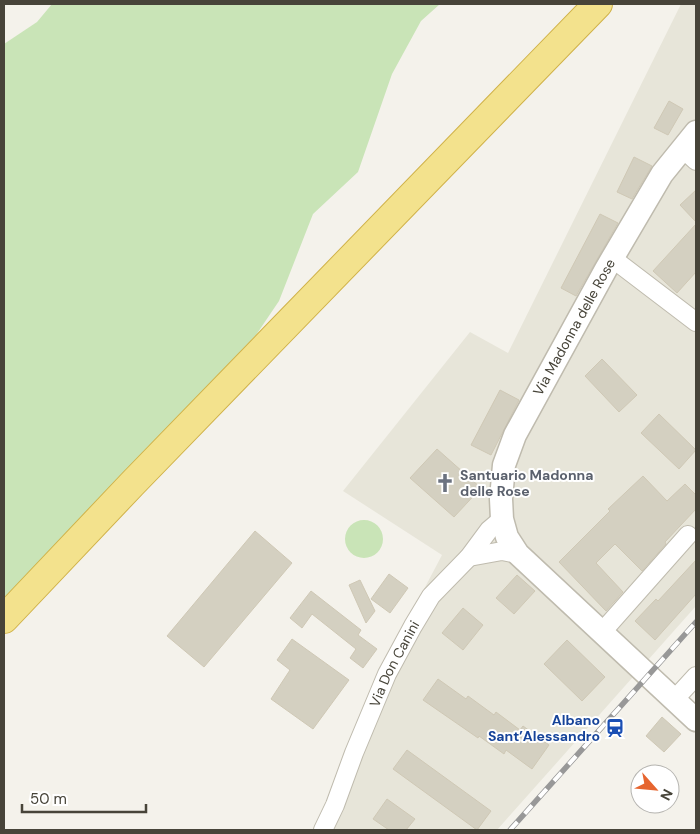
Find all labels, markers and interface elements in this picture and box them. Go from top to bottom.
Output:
street label: Via Madonna delle Rose [529,255,619,399]
place label: Santuario Madonna delle Rose [460,466,593,500]
church icon: Santuario Madonna delle Rose [434,472,456,494]
street label: Via Don Canini [365,617,423,710]
place label: Albano Sant’Alessandro [488,711,600,745]
station icon: Albano Sant’Alessandro [604,717,626,739]
north arrow [630,764,680,814]
scale bar [22,782,146,814]
text: N [656,786,677,804]
text: 50 m [30,789,67,809]

